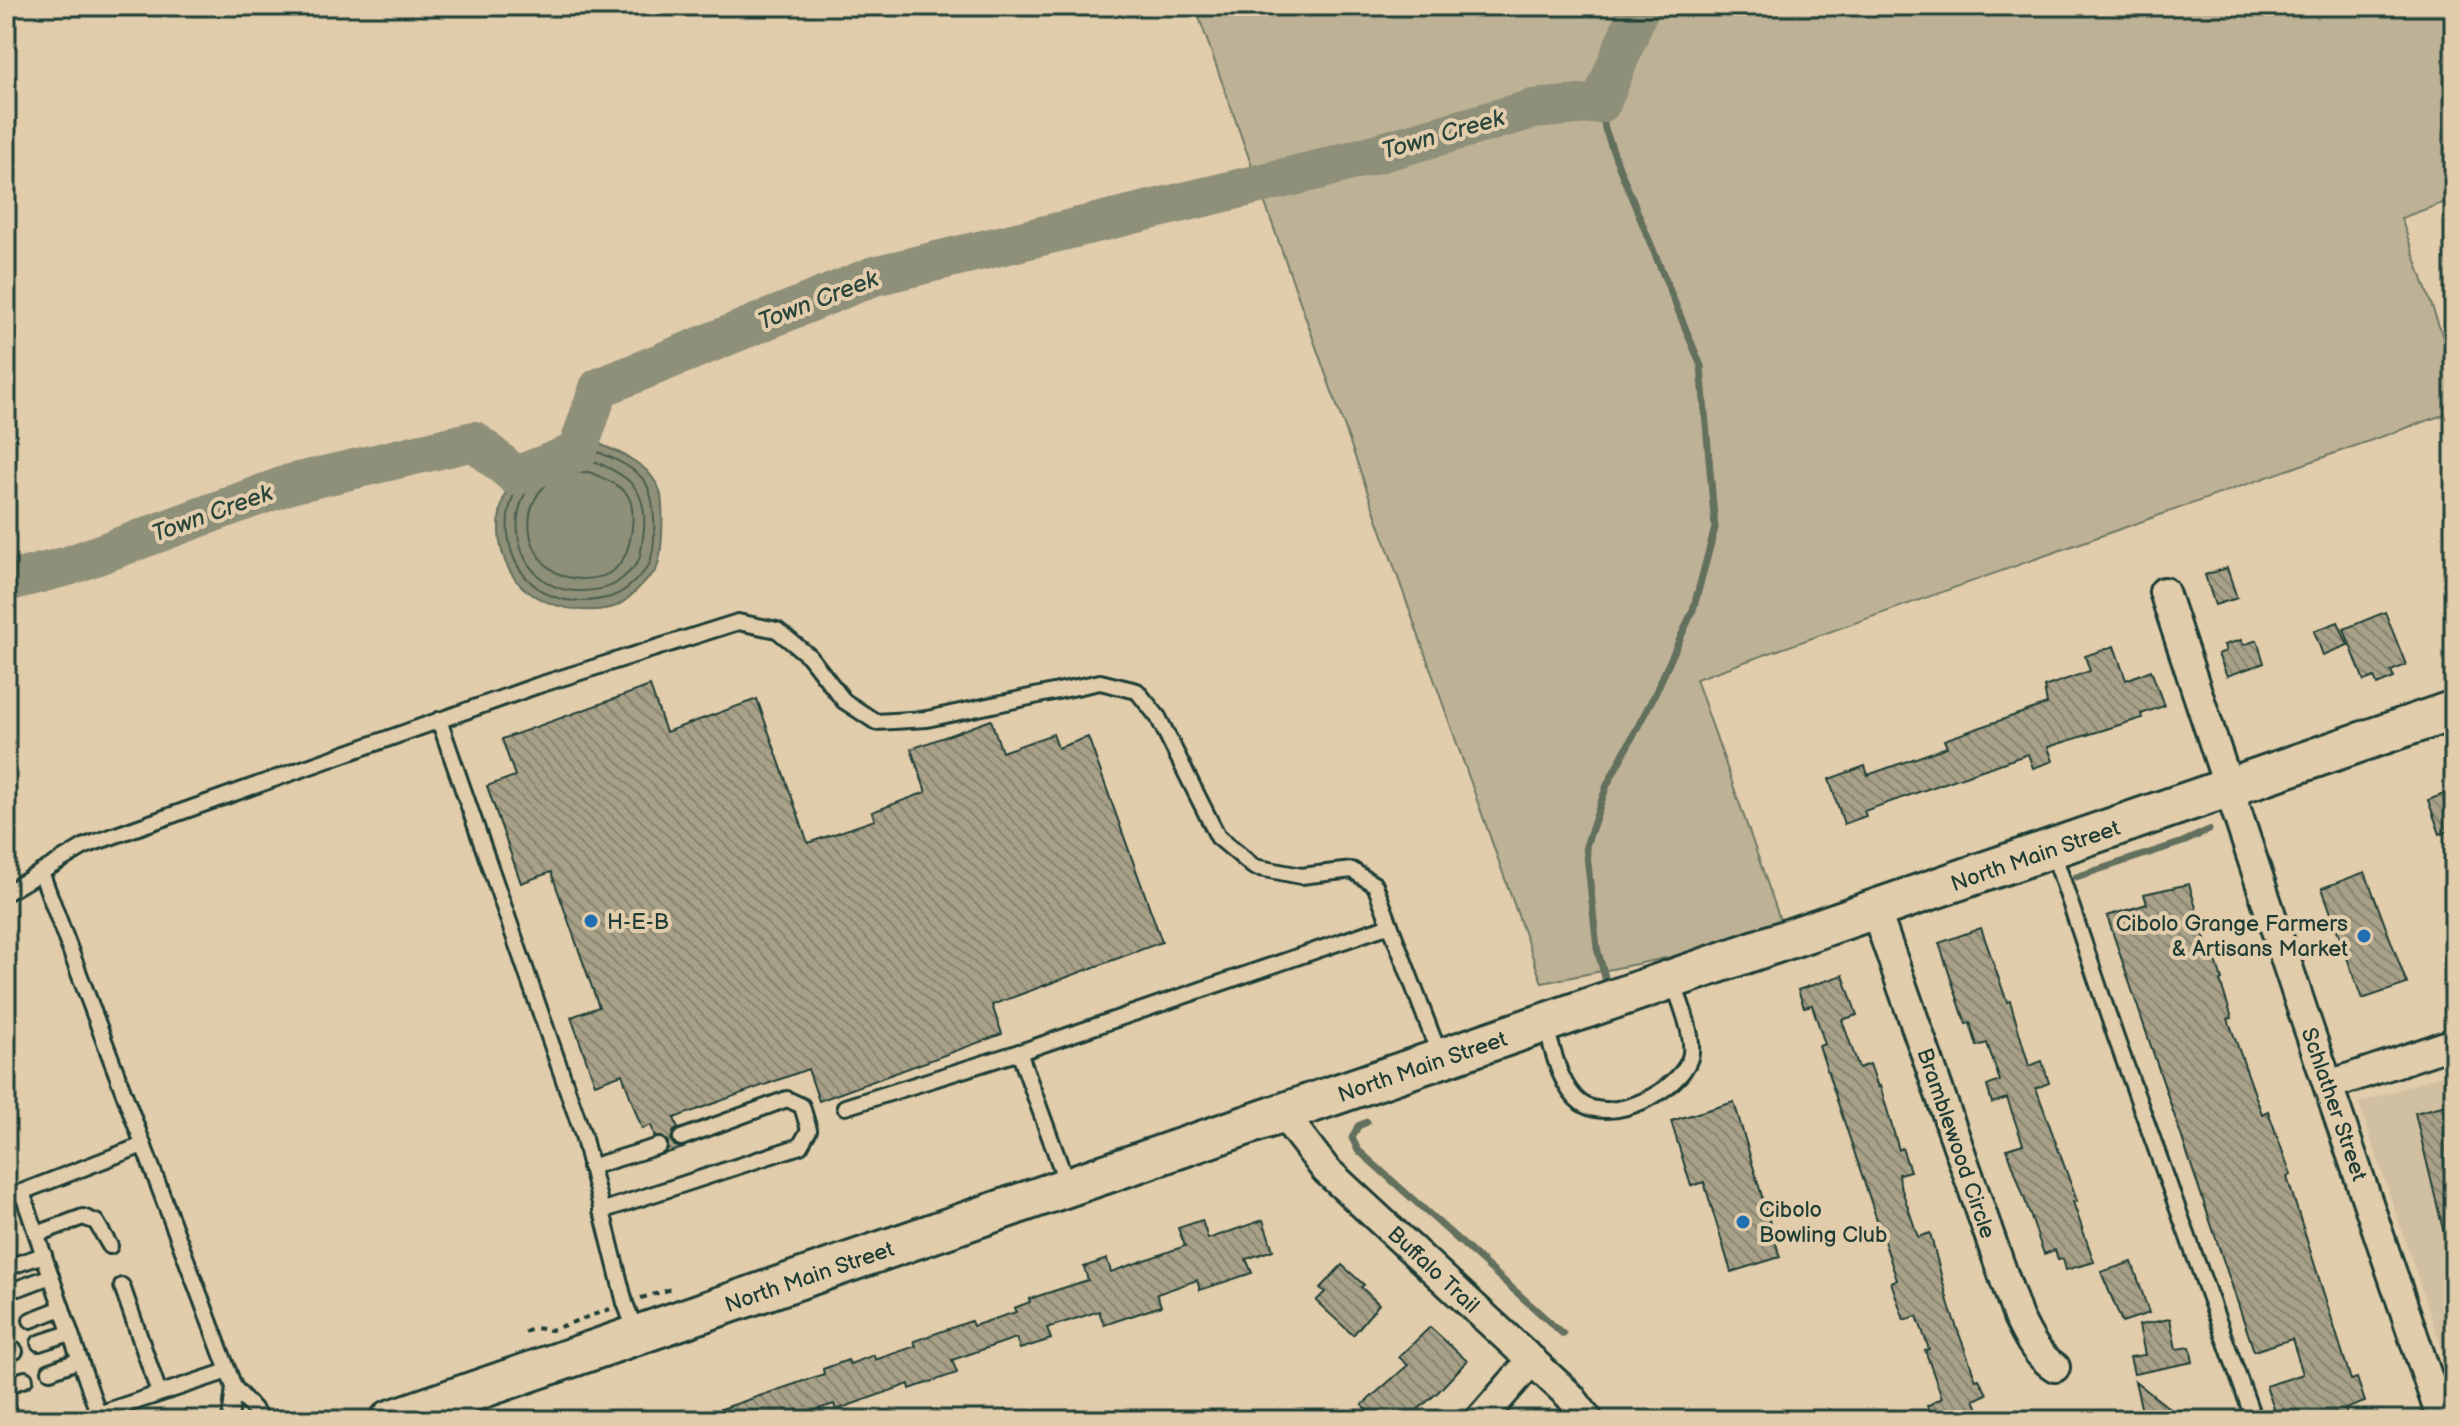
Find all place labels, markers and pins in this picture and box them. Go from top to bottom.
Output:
place label: H-E-B [607,909,669,936]
place label: Cibolo Grange Farmers & Artisans Market [2116,911,2348,963]
marker: H-E-B [582,912,600,930]
marker: Cibolo Grange Farmers & Artisans Market [2355,927,2373,945]
place label: Cibolo Bowling Club [1759,1197,1887,1249]
marker: Cibolo Bowling Club [1734,1213,1752,1231]

